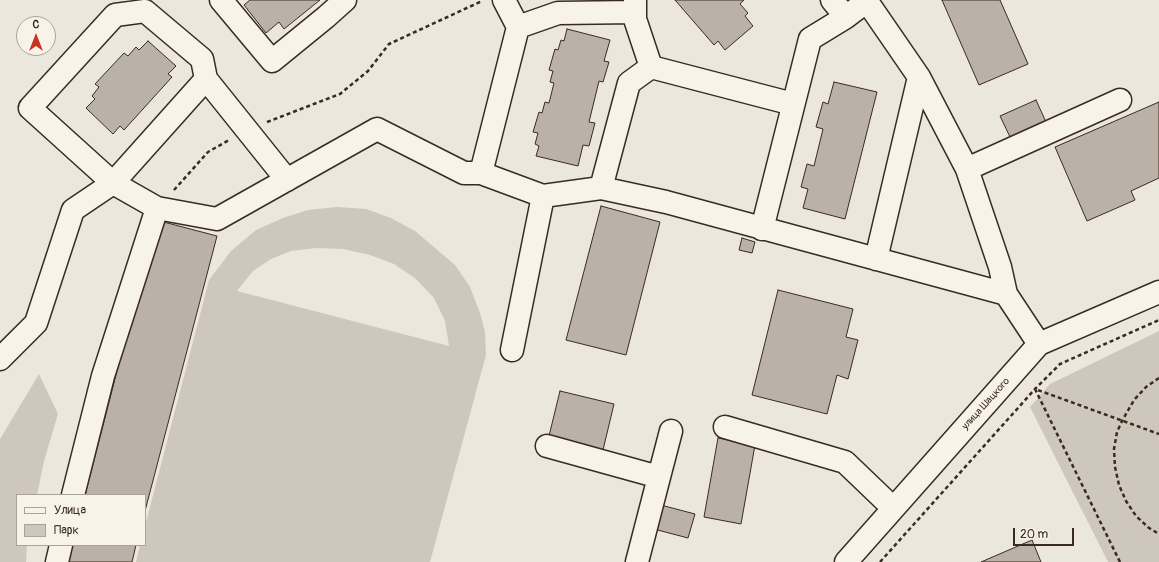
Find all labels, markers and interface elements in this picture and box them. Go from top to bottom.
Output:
north arrow [16,16,56,56]
text: С [33,18,39,31]
street label: улица Шацкого [960,376,1012,432]
legend [16,494,146,546]
text: Улица [54,503,86,518]
scale bar [1015,520,1076,546]
text: Парк [54,523,79,538]
text: 20 m [1020,527,1048,542]

